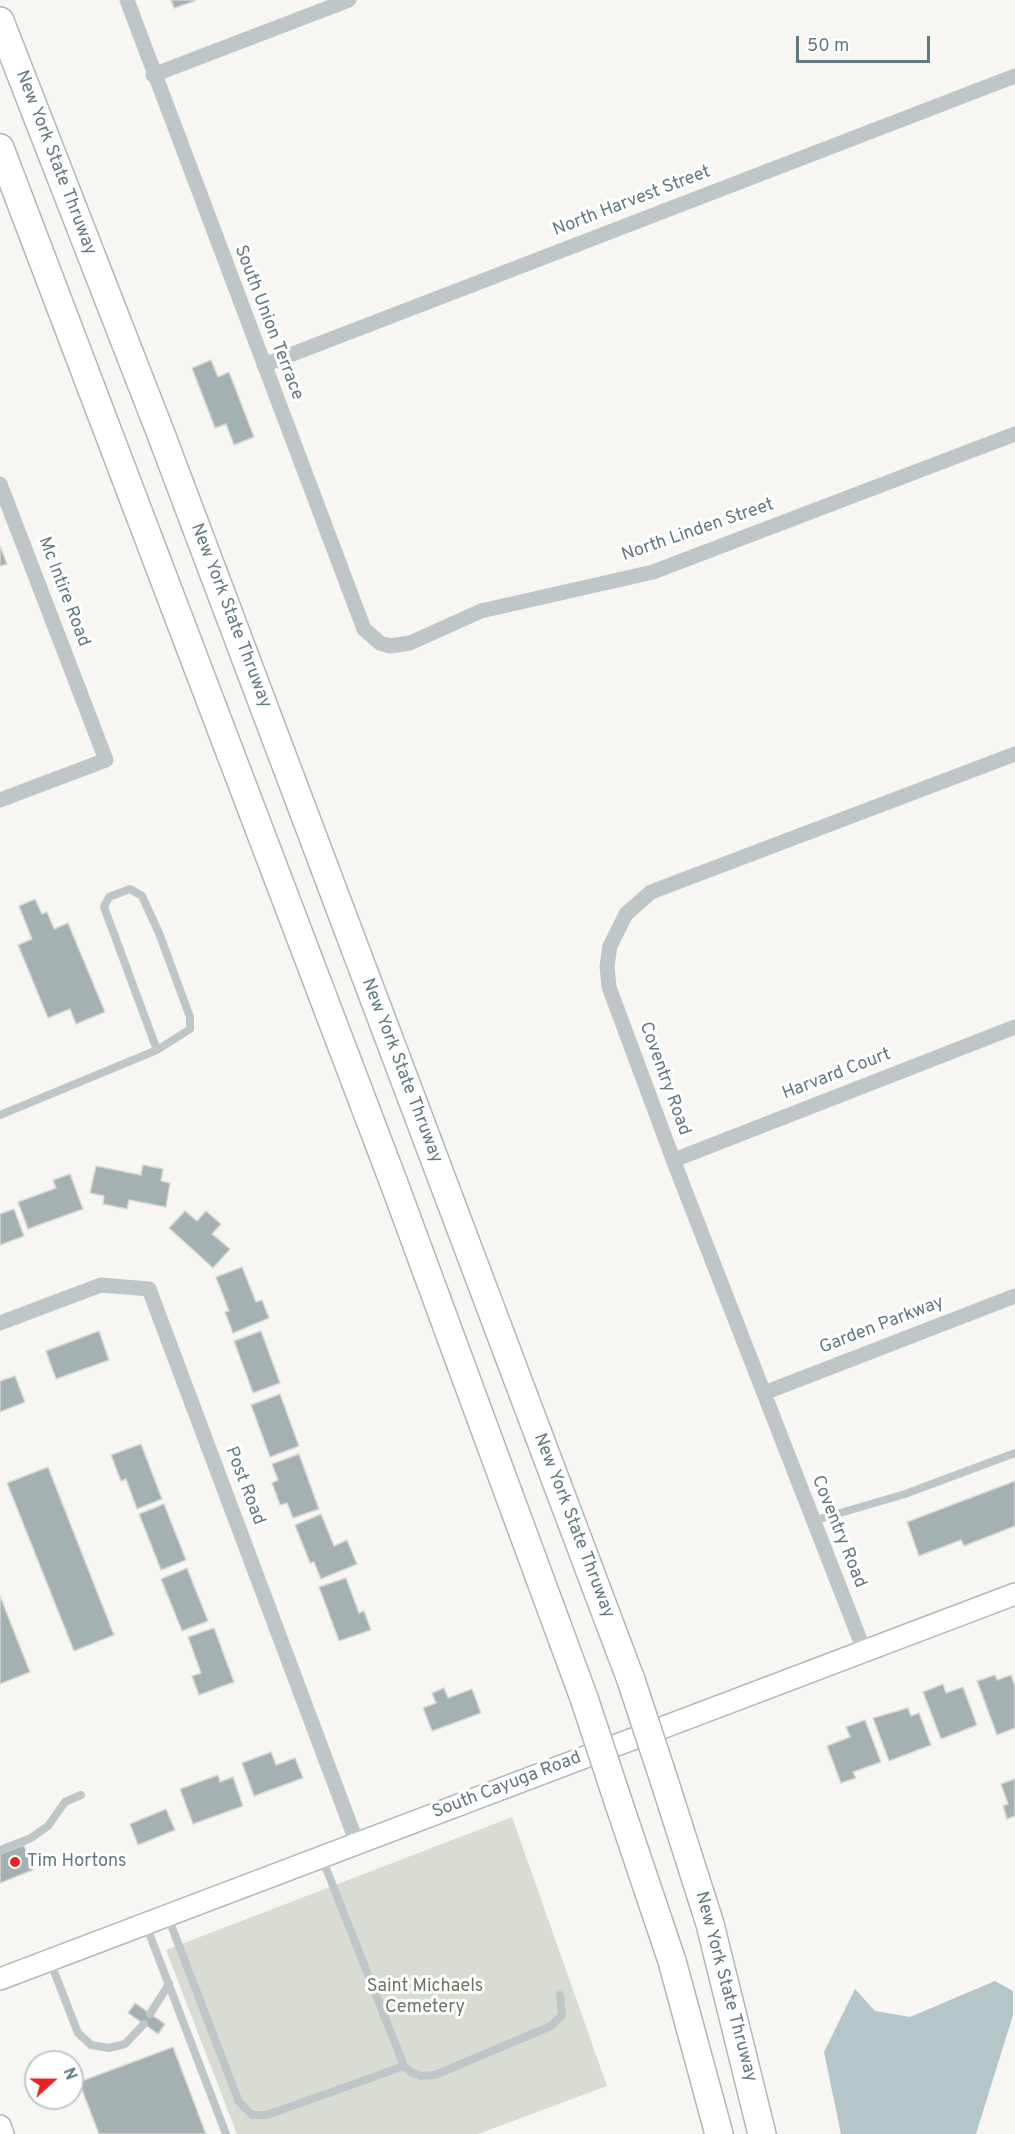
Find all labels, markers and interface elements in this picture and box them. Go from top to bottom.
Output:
scale bar [799,24,932,62]
text: 50 m [807,35,849,58]
street label: New York State Thruway [10,68,100,258]
street label: North Harvest Street [550,162,714,242]
street label: South Union Terrace [229,243,307,403]
street label: North Linden Street [619,495,777,567]
street label: New York State Thruway [185,521,275,711]
street label: Mc Intire Road [32,534,94,650]
street label: New York State Thruway [356,976,446,1166]
street label: Coventry Road [633,1019,695,1139]
street label: Harvard Court [780,1044,894,1106]
street label: Garden Parkway [817,1292,947,1360]
street label: New York State Thruway [528,1431,618,1621]
street label: Post Road [219,1444,269,1528]
street label: Coventry Road [806,1473,870,1591]
street label: South Cayuga Road [430,1748,584,1824]
place label: Tim Hortons [27,1851,127,1873]
marker: Tim Hortons [8,1855,22,1869]
street label: New York State Thruway [689,1889,761,2085]
park label: Saint Michaels Cemetery [367,1976,483,2018]
north arrow [24,2050,84,2110]
text: N [58,2065,80,2083]

